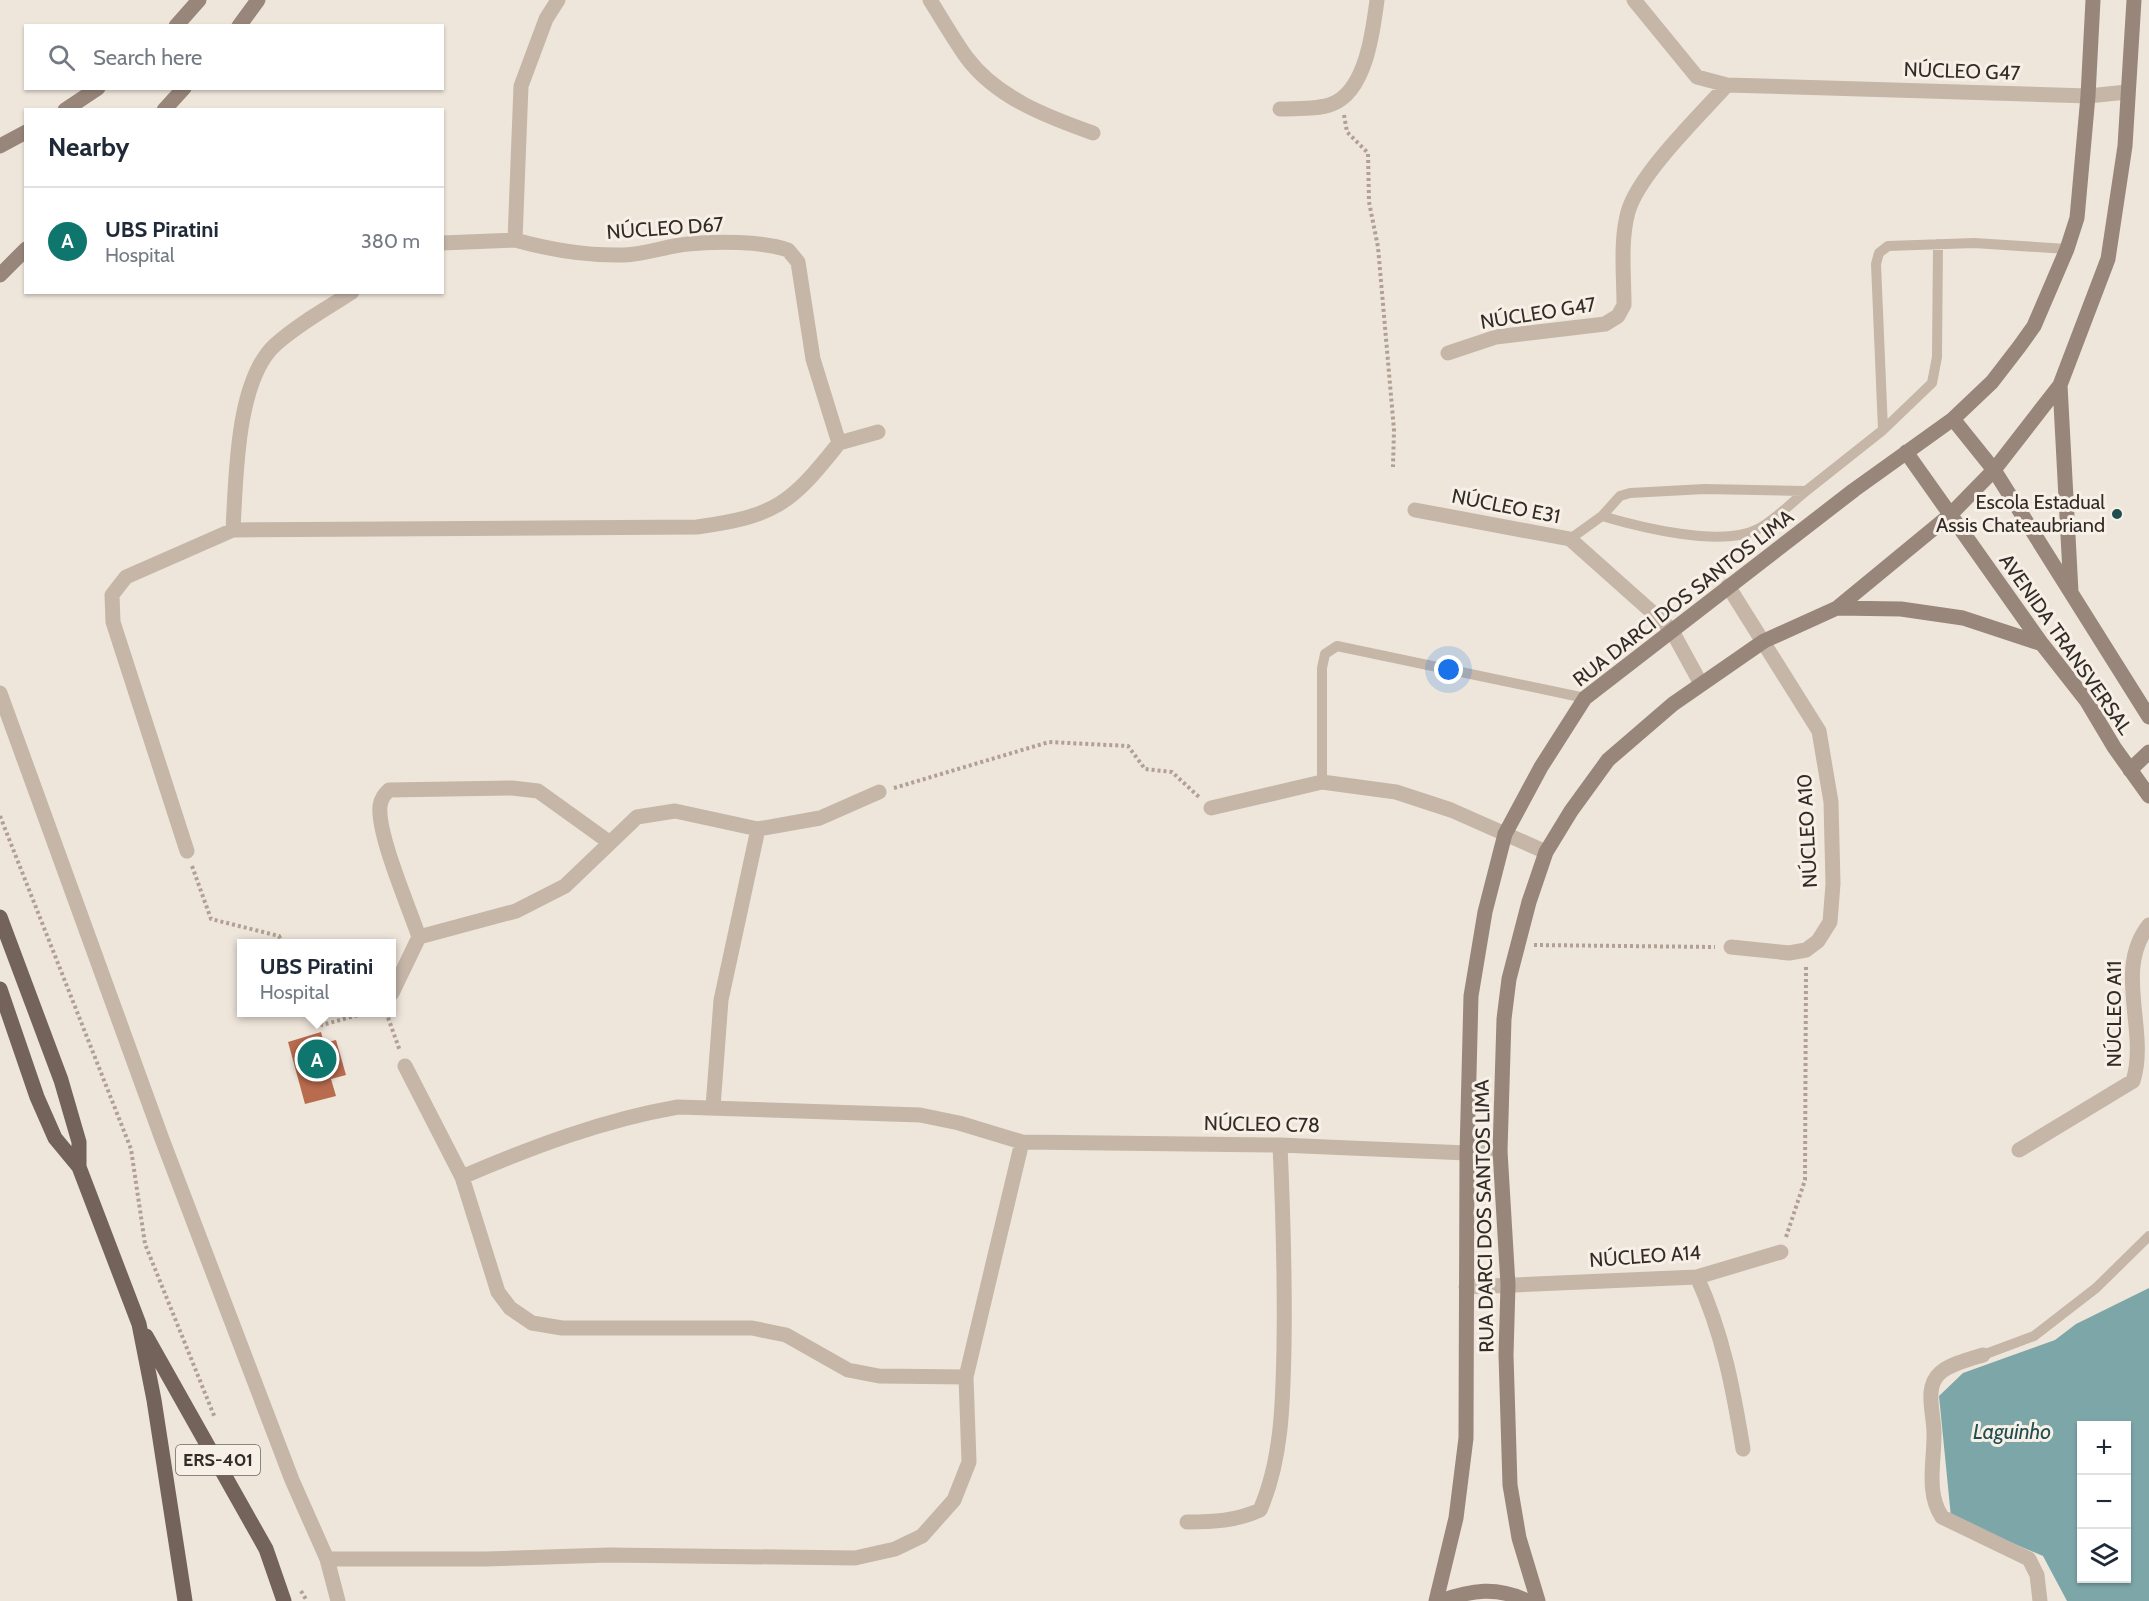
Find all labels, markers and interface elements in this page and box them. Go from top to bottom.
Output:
search box [24,24,444,90]
icon: search [45,41,78,74]
text: Search here [93,44,202,71]
street label: NÚCLEO G47 [1903,57,2021,85]
text: Nearby [48,131,129,163]
street label: NÚCLEO D67 [606,212,724,244]
text: UBS Piratini [105,216,219,243]
text: A [61,229,74,253]
text: 380 m [361,229,420,253]
text: Hospital [105,243,175,267]
street label: NÚCLEO G47 [1478,292,1598,334]
street label: NÚCLEO E31 [1450,484,1562,528]
place label: Escola Estadual Assis Chateaubriand [1936,490,2105,537]
street label: RUA DARCI DOS SANTOS LIMA [1568,504,1799,692]
marker: Escola Estadual Assis Chateaubriand [2110,507,2124,521]
street label: AVENIDA TRANSVERSAL [1994,549,2138,739]
your location [1434,655,1463,684]
street label: NÚCLEO A10 [1792,773,1822,889]
popup [237,939,396,1017]
text: UBS Piratini [260,953,373,980]
street label: NÚCLEO A11 [2102,961,2126,1067]
text: Hospital [260,980,329,1004]
pin: A [298,1036,336,1082]
street label: RUA DARCI DOS SANTOS LIMA [1470,1079,1498,1353]
street label: NÚCLEO C78 [1204,1111,1320,1137]
street label: NÚCLEO A14 [1588,1240,1702,1272]
water label: Laguinho [1973,1419,2051,1444]
map controls [2077,1421,2131,1583]
button: + [2077,1421,2131,1475]
road number: ERS-401 [176,1445,260,1475]
button: − [2077,1475,2131,1529]
button: layers [2077,1529,2131,1583]

